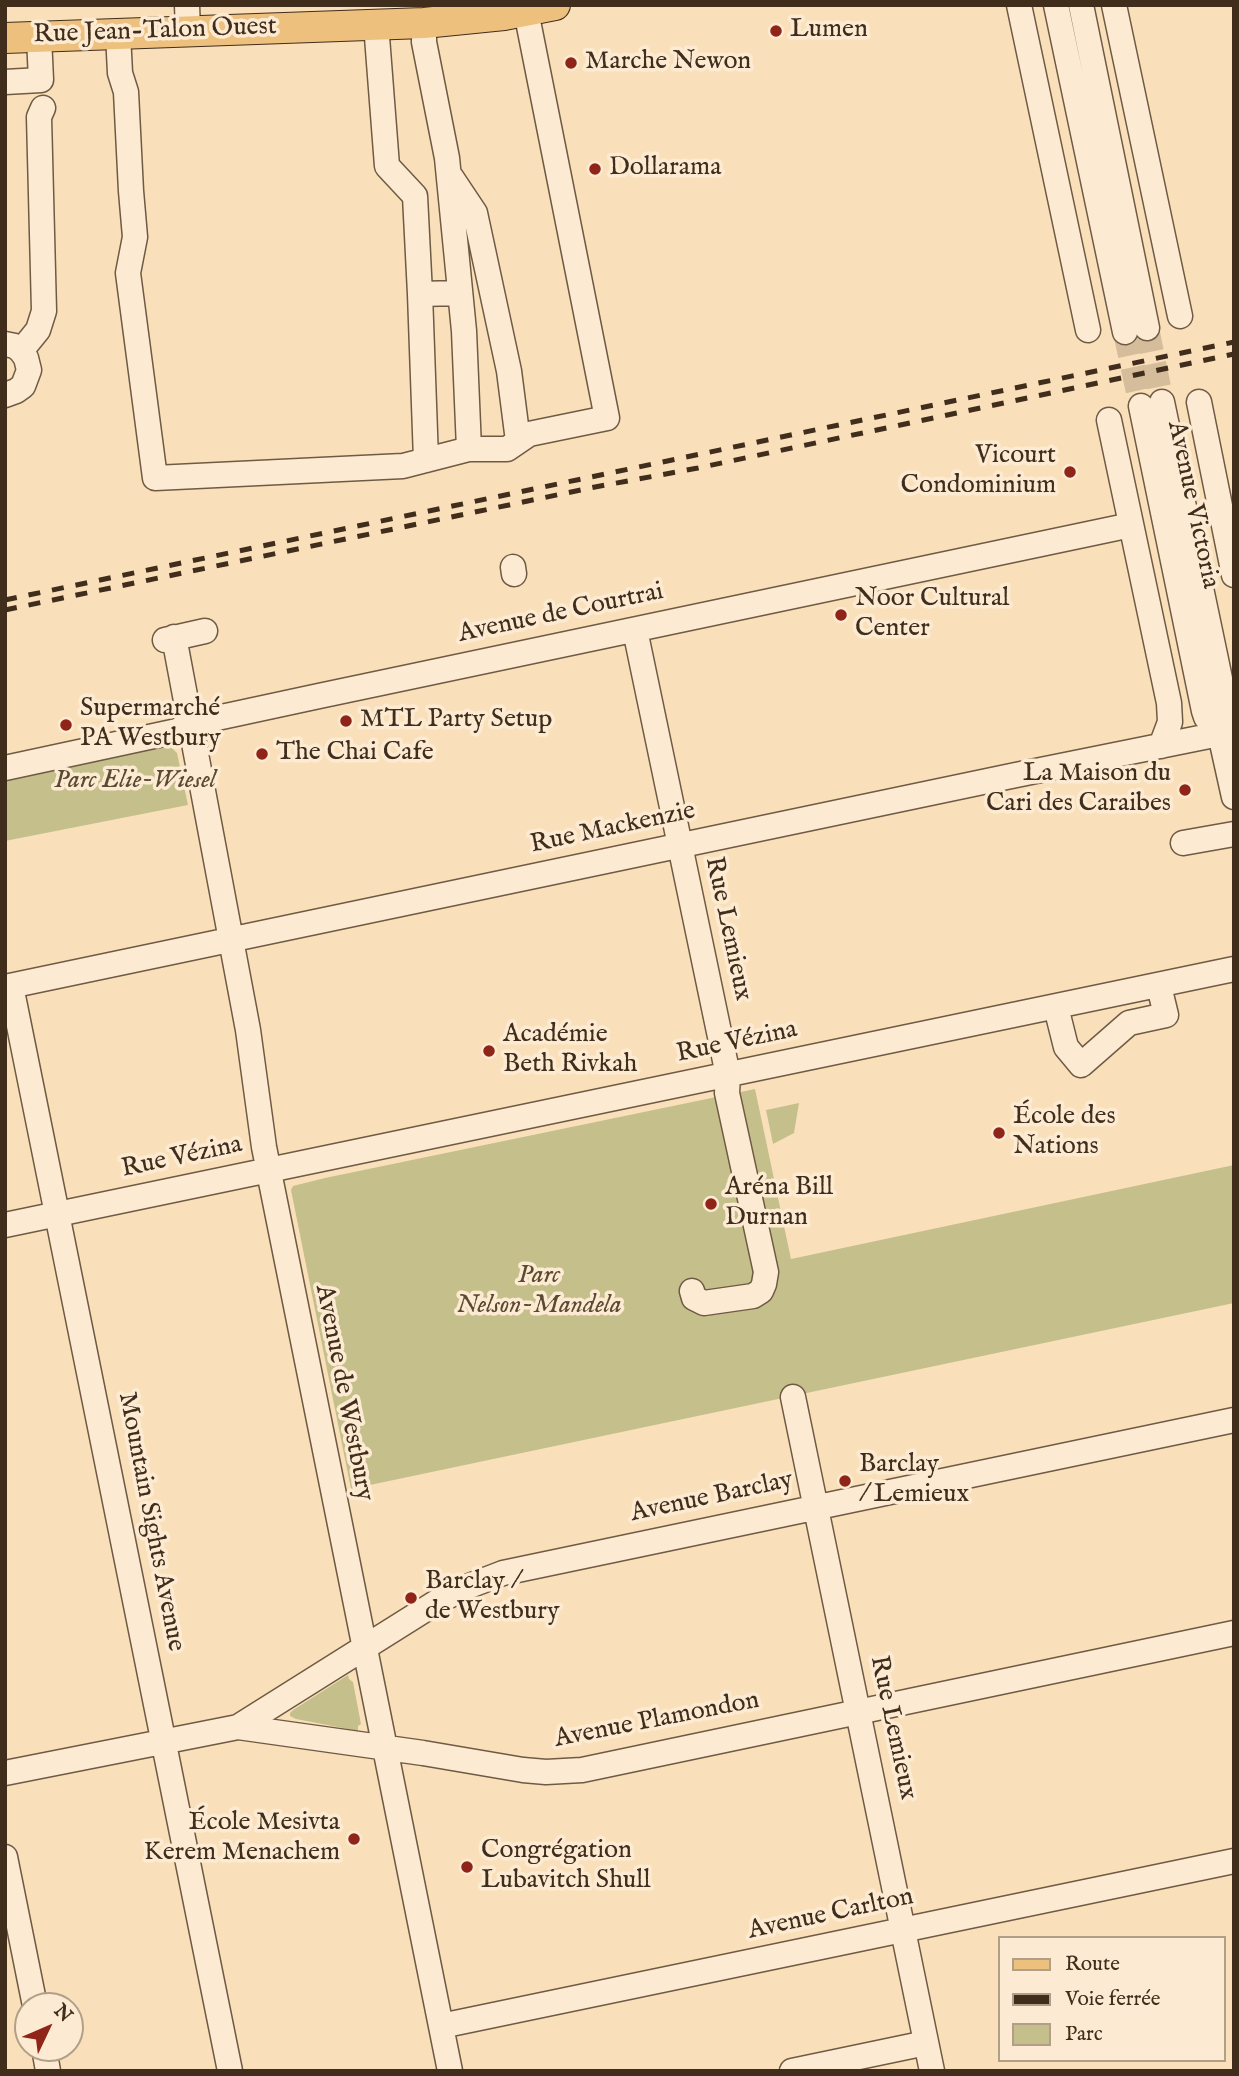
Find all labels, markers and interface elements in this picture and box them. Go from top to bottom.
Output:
street label: Rue Jean-Talon Ouest [33,12,277,52]
place label: Lumen [790,15,868,47]
marker: Lumen [768,23,784,39]
place label: Marche Newon [585,47,751,79]
marker: Marche Newon [563,55,579,71]
place label: Dollarama [609,153,721,185]
marker: Dollarama [587,161,603,177]
street label: Avenue Victoria [1159,418,1225,592]
place label: Vicourt Condominium [900,441,1056,503]
marker: Vicourt Condominium [1062,464,1078,480]
street label: Avenue de Courtrai [456,577,666,651]
place label: Noor Cultural Center [855,584,1009,646]
marker: Noor Cultural Center [833,607,849,623]
place label: Supermarché PA Westbury [80,694,221,756]
place label: MTL Party Setup [360,705,552,737]
marker: MTL Party Setup [338,713,354,729]
marker: Supermarché PA Westbury [58,717,74,733]
place label: The Chai Cafe [276,738,434,770]
marker: The Chai Cafe [254,746,270,762]
place label: La Maison du Cari des Caraibes [986,759,1171,820]
park label: Parc Elie-Wiesel [54,766,216,798]
marker: La Maison du Cari des Caraibes [1177,782,1193,798]
street label: Rue Mackenzie [528,796,698,862]
street label: Rue Lemieux [697,854,757,1004]
street label: Rue Vézina [674,1015,800,1071]
place label: Académie Beth Rivkah [503,1020,637,1082]
marker: Académie Beth Rivkah [481,1043,497,1059]
place label: École des Nations [1013,1102,1116,1164]
marker: École des Nations [991,1125,1007,1141]
street label: Rue Vézina [119,1130,245,1186]
place label: Aréna Bill Durnan [725,1173,833,1234]
marker: Aréna Bill Durnan [703,1196,719,1212]
park label: Parc Nelson-Mandela [457,1261,621,1322]
street label: Avenue de Westbury [307,1282,379,1504]
street label: Mountain Sights Avenue [110,1390,190,1654]
place label: Barclay / Lemieux [859,1450,969,1512]
street label: Avenue Barclay [628,1466,796,1530]
marker: Barclay / Lemieux [837,1473,853,1489]
place label: Barclay / de Westbury [425,1567,560,1628]
marker: Barclay / de Westbury [403,1590,419,1606]
street label: Rue Lemieux [862,1653,922,1803]
street label: Avenue Plamondon [552,1686,762,1756]
place label: École Mesivta Kerem Menachem [144,1808,340,1870]
marker: École Mesivta Kerem Menachem [346,1831,362,1847]
place label: Congrégation Lubavitch Shull [481,1836,651,1898]
marker: Congrégation Lubavitch Shull [459,1859,475,1875]
street label: Avenue Carlton [745,1882,917,1948]
legend [998,1936,1225,2062]
text: Route [1065,1951,1120,1978]
text: Voie ferrée [1065,1986,1161,2013]
north arrow [14,1992,84,2062]
text: N [48,2000,77,2028]
text: Parc [1065,2021,1103,2048]

